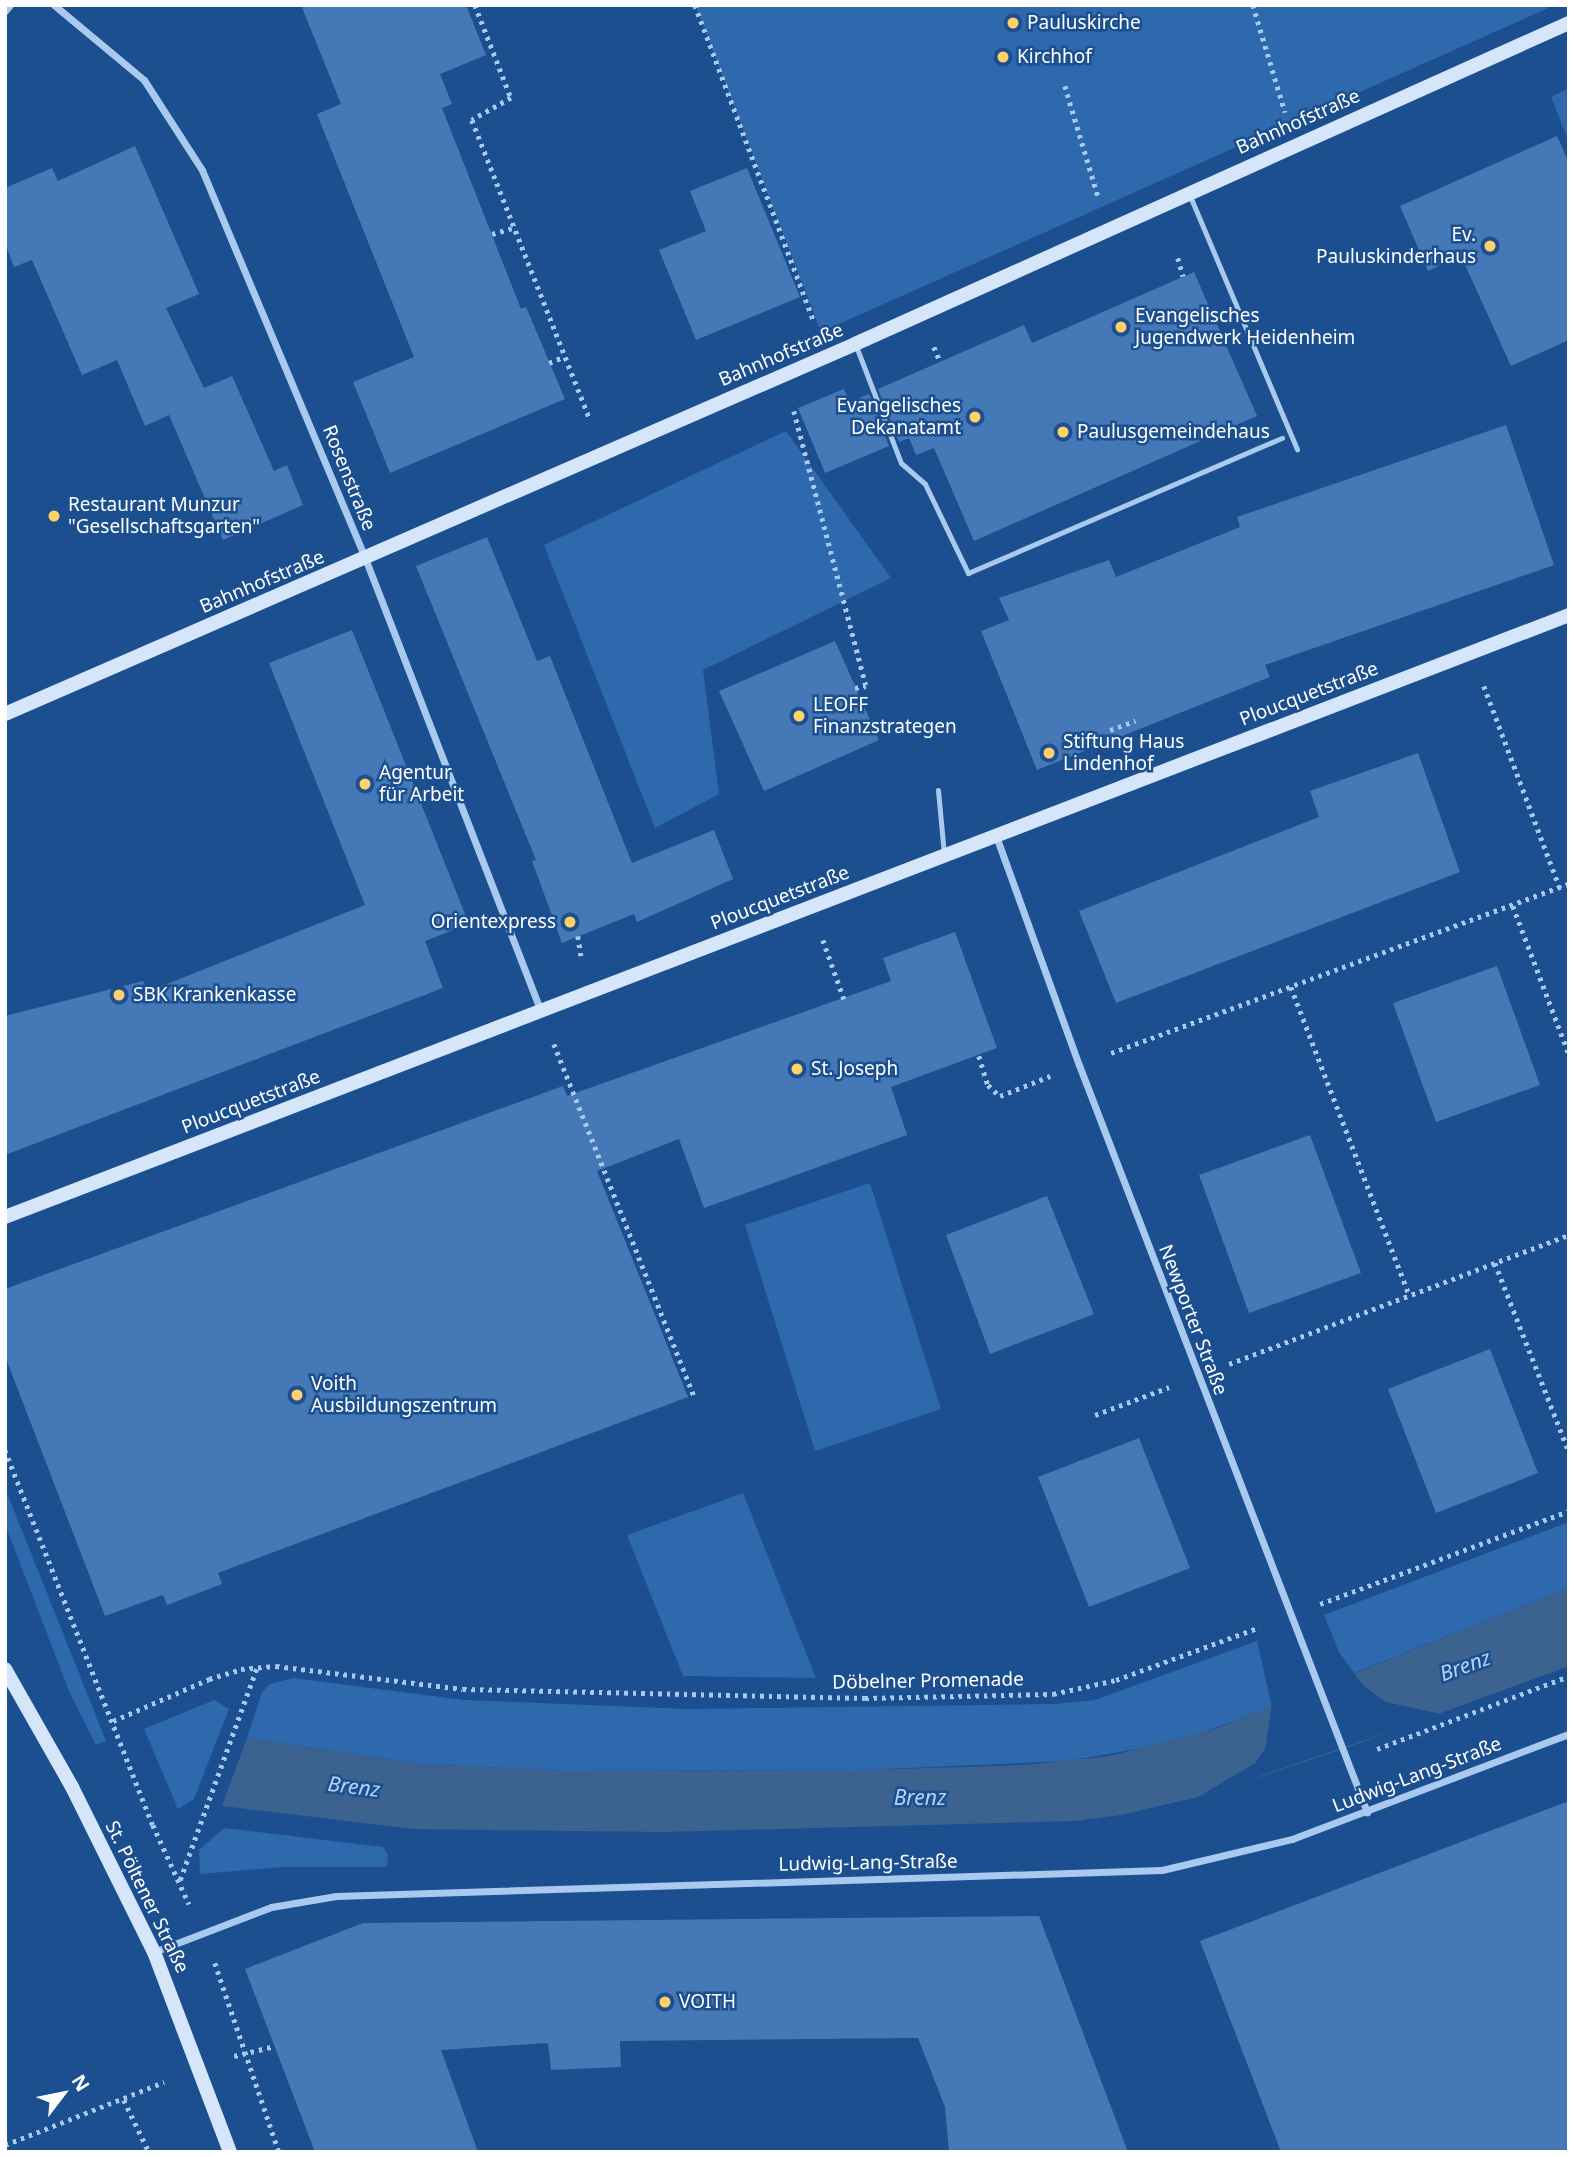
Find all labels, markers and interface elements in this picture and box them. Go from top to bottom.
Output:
place label: Pauluskirche [1027,12,1141,34]
marker: Pauluskirche [1005,15,1021,31]
place label: Kirchhof [1017,46,1092,68]
marker: Kirchhof [995,49,1011,65]
street label: Bahnhofstraße [1233,85,1363,159]
place label: Ev. Pauluskinderhaus [1316,224,1476,268]
marker: Ev. Pauluskinderhaus [1482,238,1498,254]
place label: Evangelisches Jugendwerk Heidenheim [1135,305,1355,349]
street label: Bahnhofstraße [715,319,847,391]
marker: Evangelisches Jugendwerk Heidenheim [1113,319,1129,335]
place label: Evangelisches Dekanatamt [836,395,961,439]
marker: Evangelisches Dekanatamt [967,409,983,425]
place label: Paulusgemeindehaus [1077,421,1270,443]
street label: Rosenstraße [318,422,380,534]
marker: Paulusgemeindehaus [1055,424,1071,440]
place label: Restaurant Munzur "Gesellschaftsgarten" [68,494,260,538]
marker: Restaurant Munzur "Gesellschaftsgarten" [46,508,62,524]
street label: Bahnhofstraße [196,546,328,618]
street label: Ploucquetstraße [1237,657,1381,731]
place label: LEOFF Finanzstrategen [813,694,957,738]
marker: LEOFF Finanzstrategen [791,708,807,724]
place label: Stiftung Haus Lindenhof [1063,731,1184,775]
marker: Stiftung Haus Lindenhof [1041,745,1057,761]
place label: Agentur für Arbeit [379,762,464,806]
marker: Agentur für Arbeit [357,776,373,792]
street label: Ploucquetstraße [708,861,852,935]
place label: Orientexpress [431,911,556,933]
marker: Orientexpress [562,914,578,930]
place label: SBK Krankenkasse [133,984,296,1006]
marker: SBK Krankenkasse [111,987,127,1003]
place label: St. Joseph [811,1058,898,1080]
marker: St. Joseph [789,1061,805,1077]
street label: Ploucquetstraße [179,1065,323,1139]
street label: Newporter Straße [1154,1242,1232,1398]
place label: Voith Ausbildungszentrum [311,1373,497,1417]
marker: Voith Ausbildungszentrum [289,1387,305,1403]
water label: Brenz [1436,1644,1494,1686]
street label: Döbelner Promenade [832,1668,1024,1694]
street label: Ludwig-Lang-Straße [1329,1732,1505,1818]
water label: Brenz [326,1770,382,1802]
water label: Brenz [894,1784,946,1810]
street label: St. Pöltener Straße [100,1817,194,1977]
street label: Ludwig-Lang-Straße [778,1850,958,1876]
place label: VOITH [679,1991,736,2013]
marker: VOITH [657,1994,673,2010]
north arrow [28,2059,98,2129]
text: N [66,2069,96,2096]

